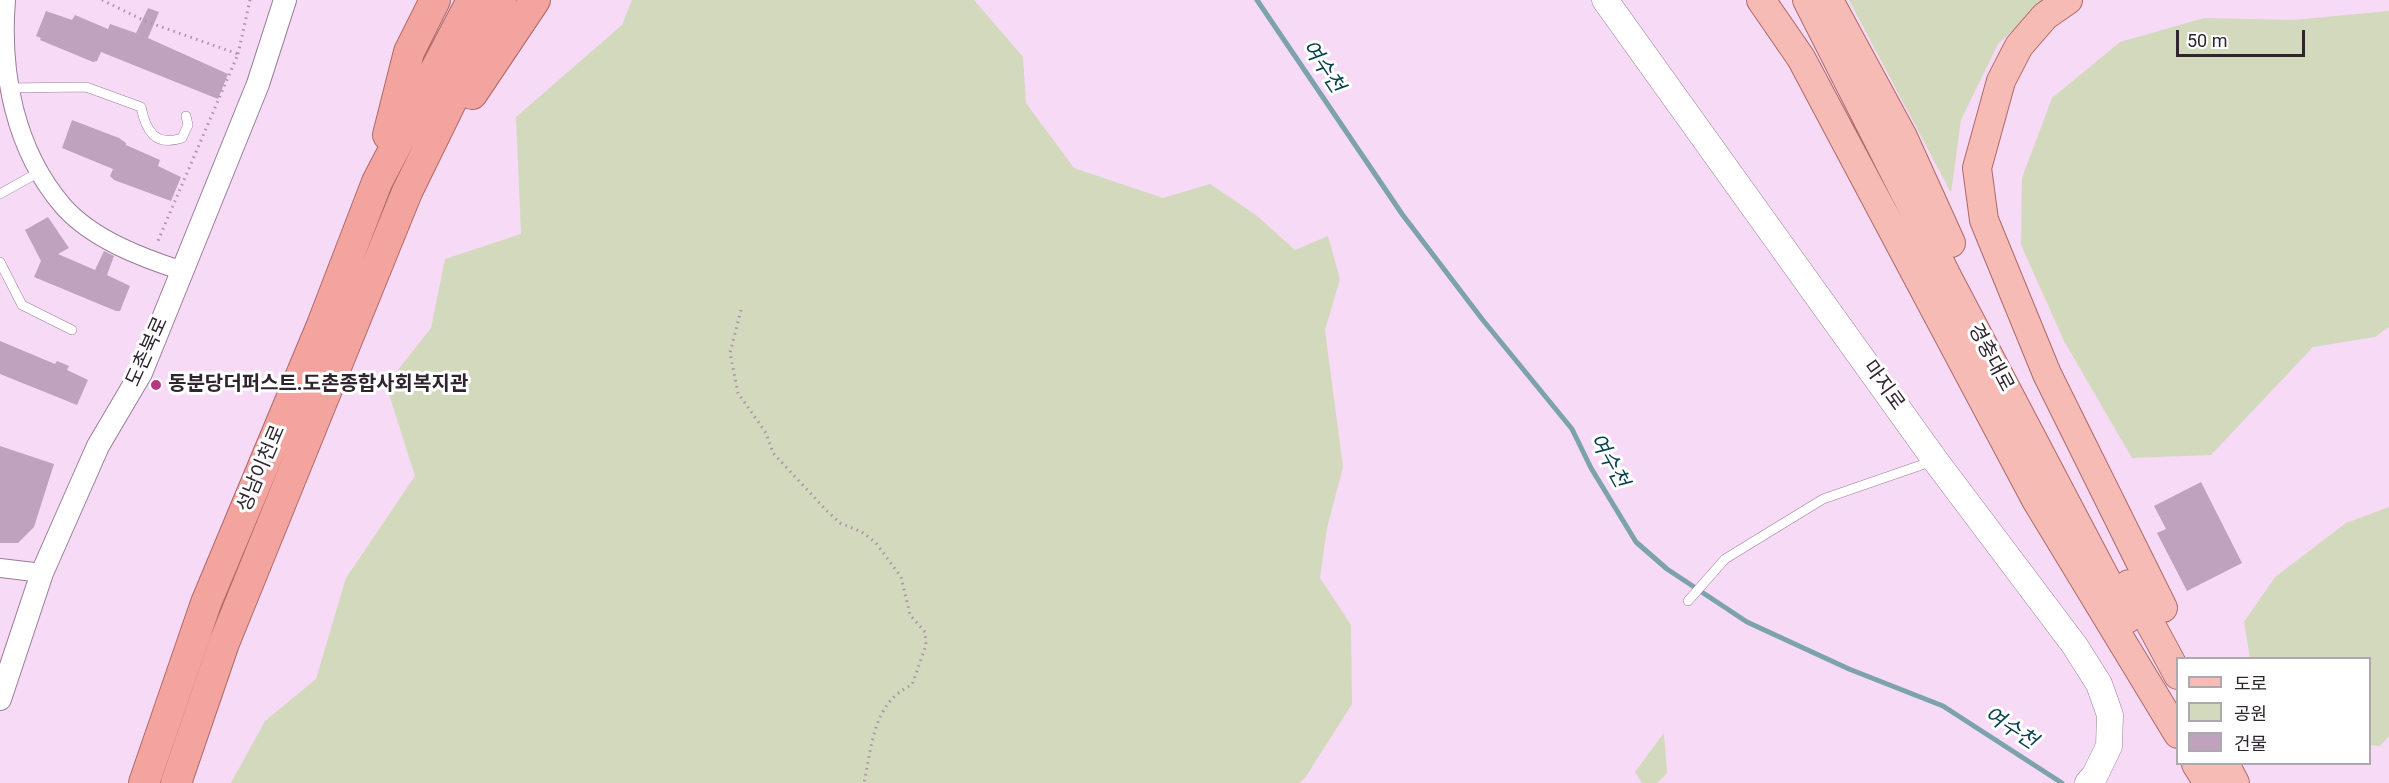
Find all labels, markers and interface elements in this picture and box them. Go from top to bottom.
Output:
scale bar [2179,18,2308,56]
text: 50 m [2187,30,2227,51]
water label: 여수천 [1295,36,1349,98]
street label: 도촌북로 [122,314,174,390]
street label: 경충대로 [1962,320,2018,396]
street label: 마지로 [1857,357,1909,415]
place label: 동분당더퍼스트.도촌종합사회복지관 [168,373,468,397]
marker: 동분당더퍼스트.도촌종합사회복지관 [149,378,163,392]
street label: 성남이천로 [233,422,291,516]
water label: 여수천 [1583,430,1633,492]
legend [2176,657,2371,765]
text: 도로 [2234,673,2267,694]
water label: 여수천 [1979,703,2041,755]
text: 공원 [2234,703,2267,724]
text: 건물 [2234,733,2267,754]

